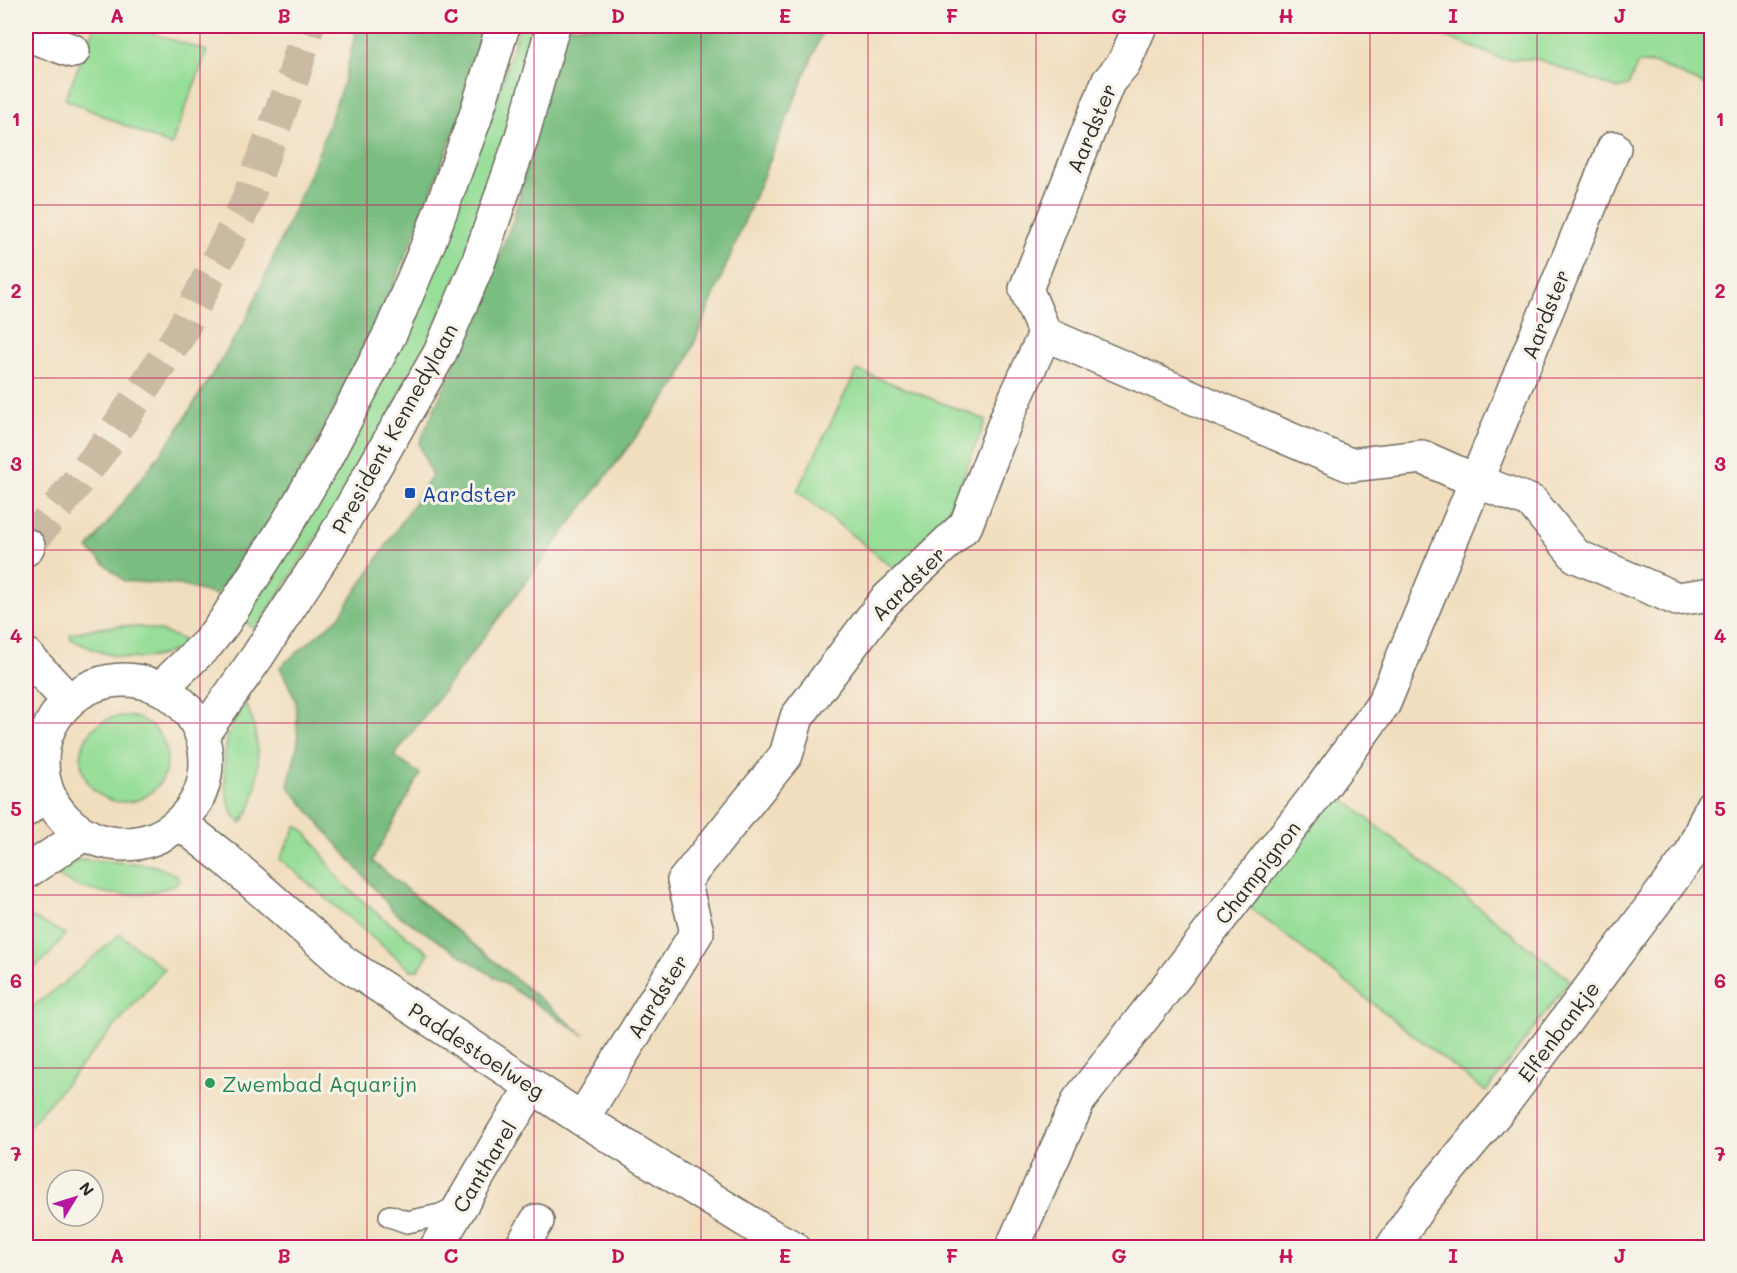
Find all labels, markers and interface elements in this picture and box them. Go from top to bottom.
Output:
text: A [110,2,124,28]
text: B [277,2,291,28]
text: C [444,2,459,28]
text: D [611,2,625,28]
text: E [779,2,791,28]
text: F [946,2,959,28]
text: G [1111,2,1127,28]
text: H [1278,2,1294,28]
text: I [1448,2,1458,28]
text: J [1613,2,1627,28]
street label: Aardster [1060,79,1122,177]
text: 1 [12,105,20,131]
text: 1 [1716,105,1724,131]
street label: Aardster [1515,265,1575,363]
text: 2 [10,277,22,303]
text: 2 [1714,277,1726,303]
street label: President Kennedylaan [325,318,463,538]
text: 3 [10,450,22,476]
text: 3 [1714,450,1726,476]
place label: Aardster [422,480,516,507]
marker: Aardster [403,486,417,500]
street label: Aardster [865,540,951,626]
text: 4 [10,622,23,648]
text: 4 [1714,622,1727,648]
text: 5 [10,795,22,821]
text: 5 [1714,795,1726,821]
street label: Champignon [1208,815,1306,929]
street label: Aardster [621,949,693,1043]
text: 6 [10,967,22,993]
text: 6 [1714,967,1726,993]
street label: Elfenbankje [1511,975,1605,1087]
street label: Paddestoelweg [404,996,550,1104]
place label: Zwembad Aquarijn [222,1070,417,1097]
marker: Zwembad Aquarijn [203,1076,217,1090]
street label: Cantharel [446,1115,522,1217]
text: 7 [10,1140,22,1166]
text: 7 [1714,1140,1726,1166]
north arrow [45,1168,105,1228]
text: N [75,1177,99,1200]
text: A [110,1242,124,1268]
text: B [277,1242,291,1268]
text: C [444,1242,459,1268]
text: D [611,1242,625,1268]
text: E [779,1242,791,1268]
text: F [946,1242,959,1268]
text: G [1111,1242,1127,1268]
text: H [1278,1242,1294,1268]
text: I [1448,1242,1458,1268]
text: J [1613,1242,1627,1268]

